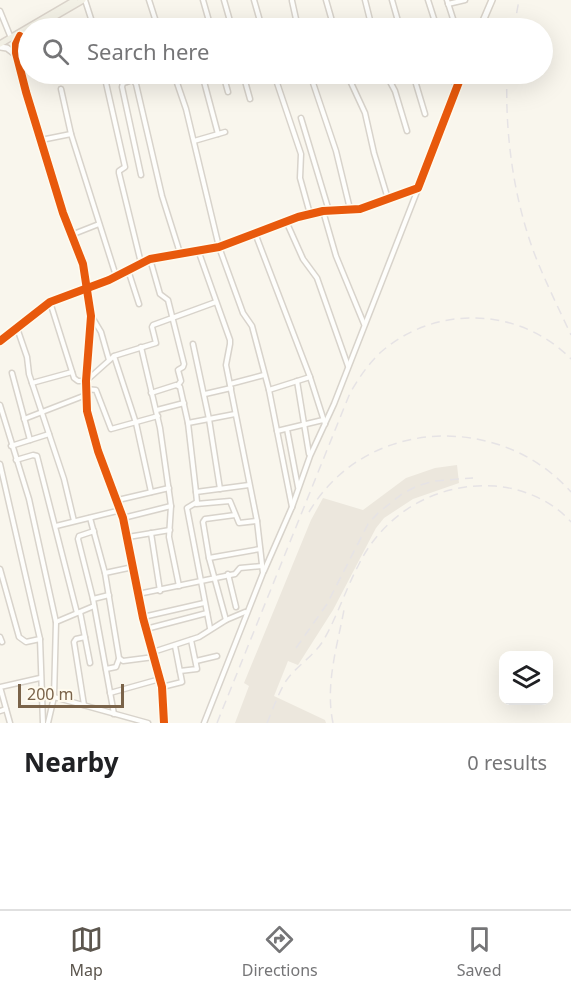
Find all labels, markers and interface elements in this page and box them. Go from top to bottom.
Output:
search box [18,18,553,84]
icon: search [39,35,72,68]
text: Search here [87,36,209,66]
map controls [499,651,553,705]
button: layers [499,651,553,705]
scale bar [18,681,124,708]
text: 200 m [27,683,74,705]
text: Nearby [24,744,119,780]
text: 0 results [467,749,547,776]
tab: Map [69,923,103,981]
tab: Directions [242,923,318,981]
tab: Saved [457,923,501,981]

